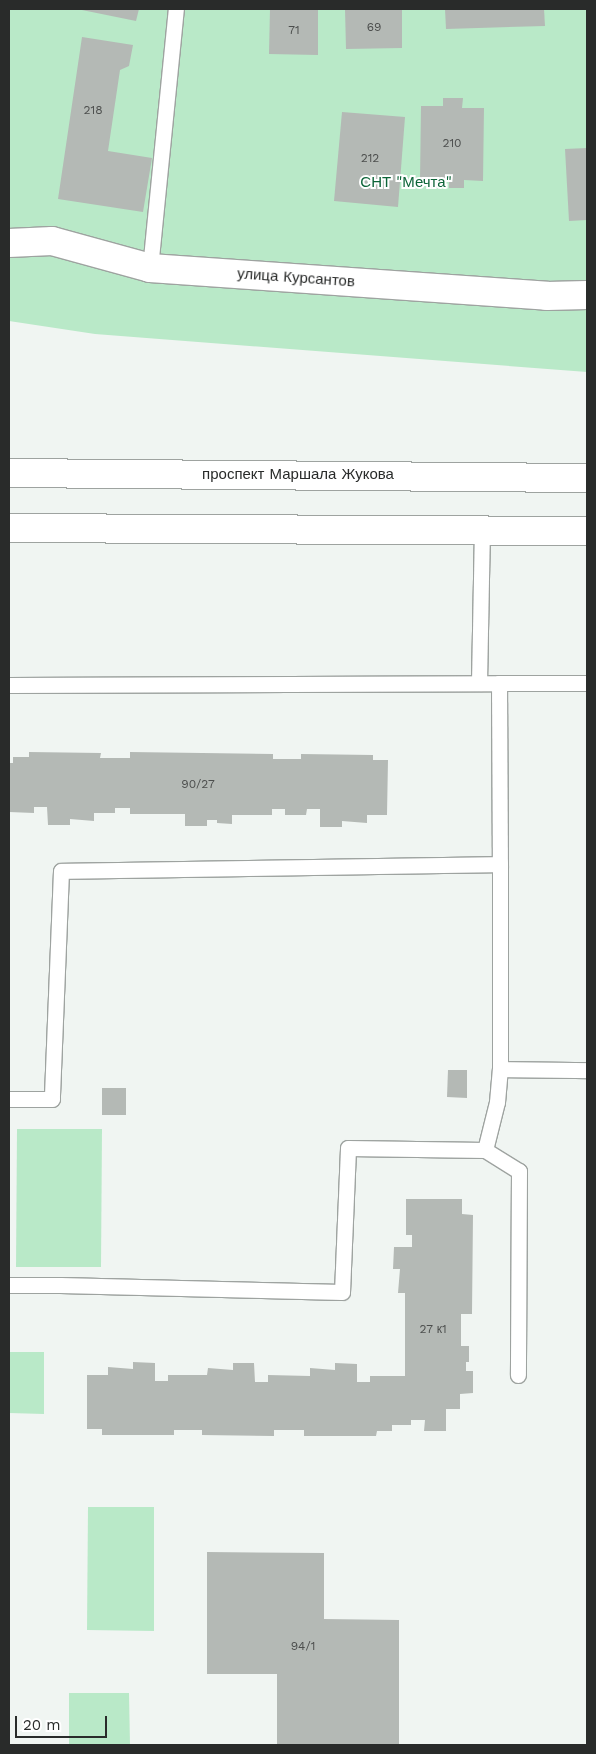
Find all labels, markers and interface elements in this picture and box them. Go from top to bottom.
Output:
house number: 69 [367,21,381,35]
house number: 71 [288,24,300,38]
house number: 218 [83,104,103,118]
house number: 210 [442,137,462,151]
house number: 212 [361,152,379,166]
park label: СНТ "Мечта" [360,174,452,192]
street label: улица Курсантов [237,265,355,291]
street label: проспект Маршала Жукова [202,466,394,484]
house number: 90/27 [181,778,215,792]
house number: 27 к1 [419,1323,447,1337]
house number: 94/1 [291,1640,315,1654]
scale bar [18,1706,110,1738]
text: 20 m [23,1716,61,1734]

